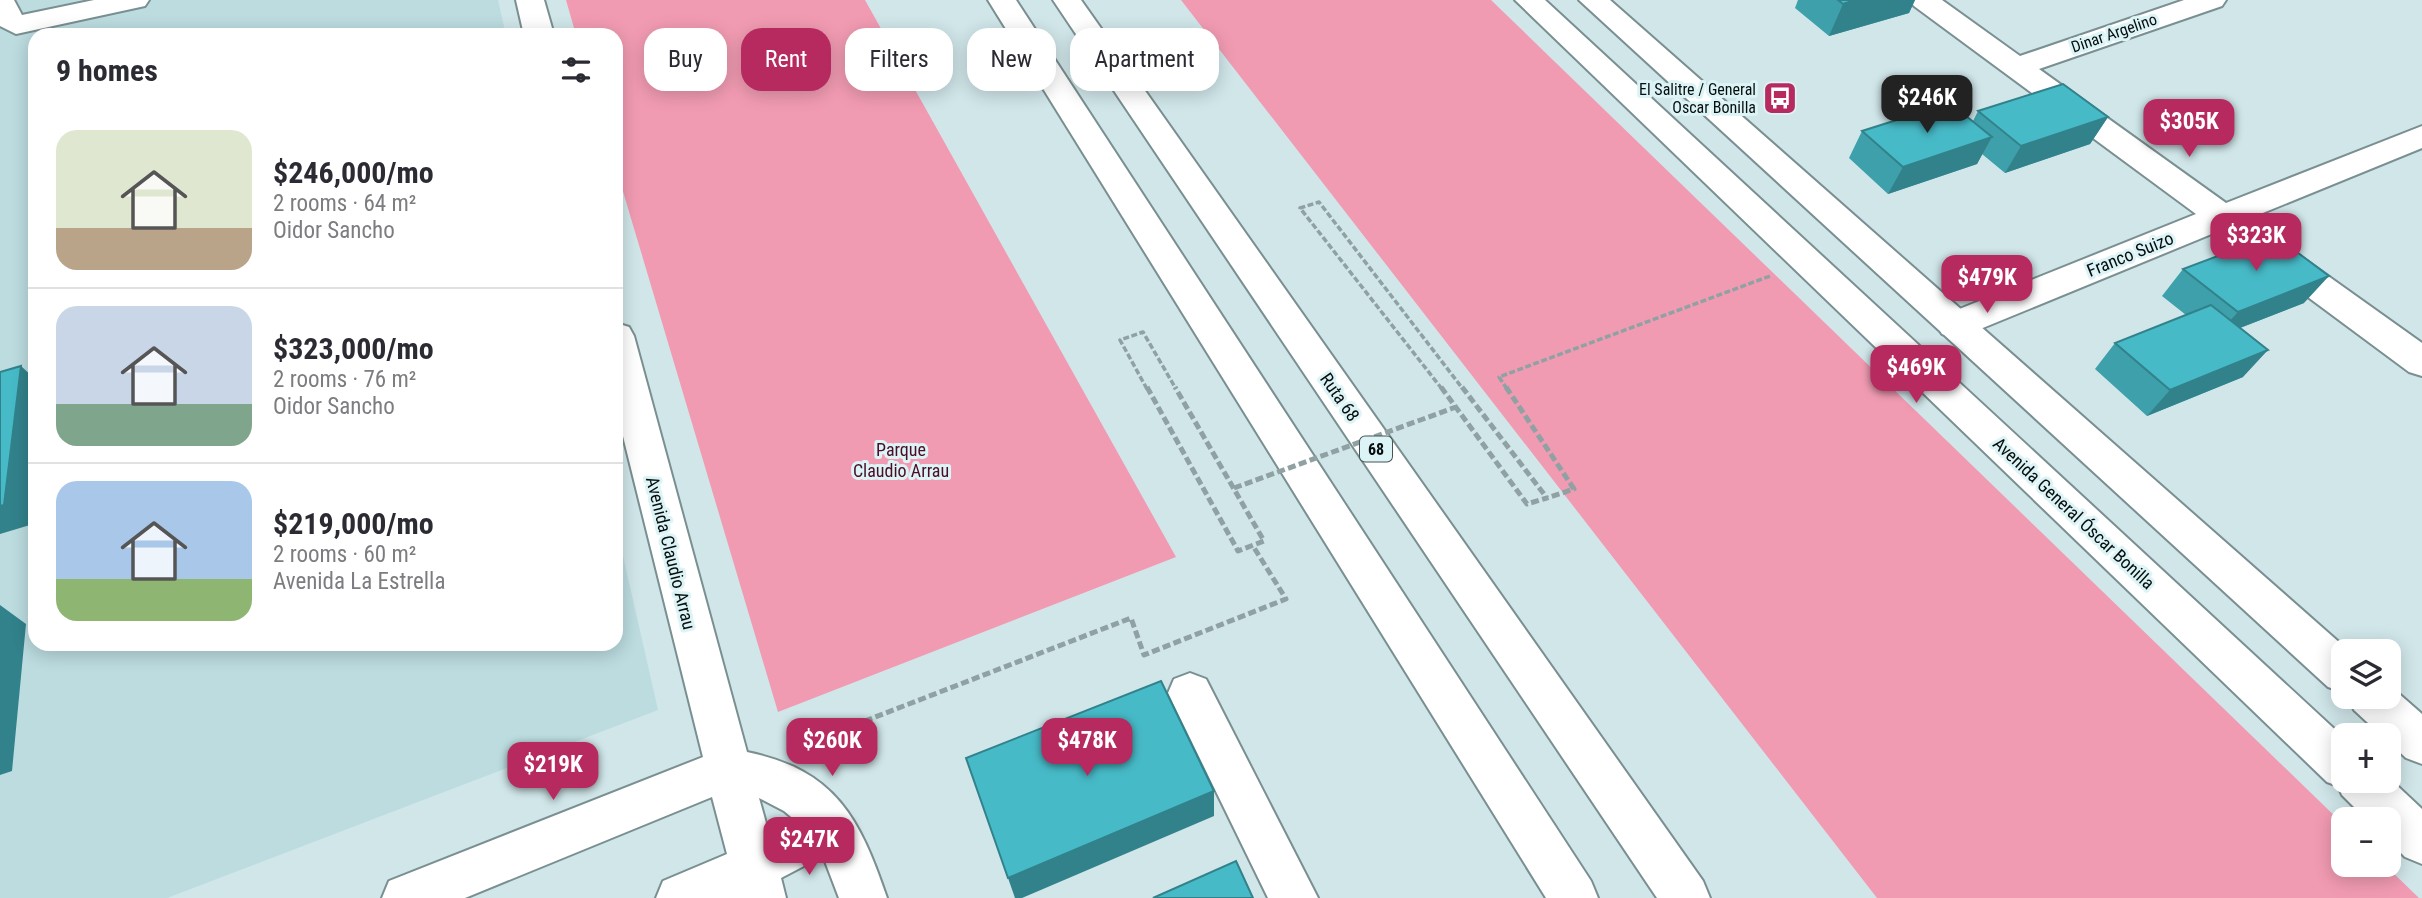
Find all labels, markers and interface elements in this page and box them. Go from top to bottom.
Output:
street label: Dinar Argelino [2069,9,2159,57]
chip: Buy [644,28,727,91]
chip: Rent [741,28,831,91]
chip: Filters [845,28,953,91]
chip: New [967,28,1056,91]
chip: Apartment [1070,28,1219,91]
icon: filters [557,51,595,89]
text: 9 homes [56,53,158,88]
pin: $246K [1878,76,1976,135]
bus stop icon: El Salitre / General Oscar Bonilla [1761,79,1799,117]
place label: El Salitre / General Oscar Bonilla [1639,80,1756,117]
text: $246K [1897,84,1957,111]
pin: $305K [2140,100,2238,159]
text: $305K [2159,108,2219,135]
text: $246,000/mo [273,155,434,190]
icon: home [112,158,196,242]
text: 2 rooms · 64 m² [273,190,416,217]
pin: $323K [2207,214,2305,273]
text: Oidor Sancho [273,217,395,244]
text: $323K [2226,222,2286,249]
street label: Franco Suizo [2084,227,2176,281]
pin: $479K [1938,256,2036,315]
text: $479K [1957,264,2017,291]
text: $323,000/mo [273,331,434,366]
icon: home [112,334,196,418]
pin: $469K [1867,346,1965,405]
text: $469K [1886,354,1946,381]
text: 2 rooms · 76 m² [273,366,416,393]
street label: Ruta 68 [1316,369,1364,425]
text: Oidor Sancho [273,393,395,420]
street label: Avenida General Óscar Bonilla [1989,433,2159,593]
road number: 68 [1360,436,1392,462]
park label: Parque Claudio Arrau [853,439,949,481]
street label: Avenida Claudio Arrau [642,474,700,632]
text: $219,000/mo [273,506,434,541]
icon: home [112,509,196,593]
text: 2 rooms · 60 m² [273,541,416,568]
text: Avenida La Estrella [273,568,445,595]
map controls [2331,639,2401,877]
button: layers [2331,639,2401,709]
pin: $260K [783,718,881,778]
pin: $478K [1038,718,1136,778]
button: + [2331,723,2401,793]
text: $260K [802,727,862,754]
text: $478K [1057,727,1117,754]
pin: $219K [504,742,602,802]
text: $219K [523,751,583,778]
button: − [2331,807,2401,877]
pin: $247K [760,818,858,877]
text: $247K [779,826,839,853]

